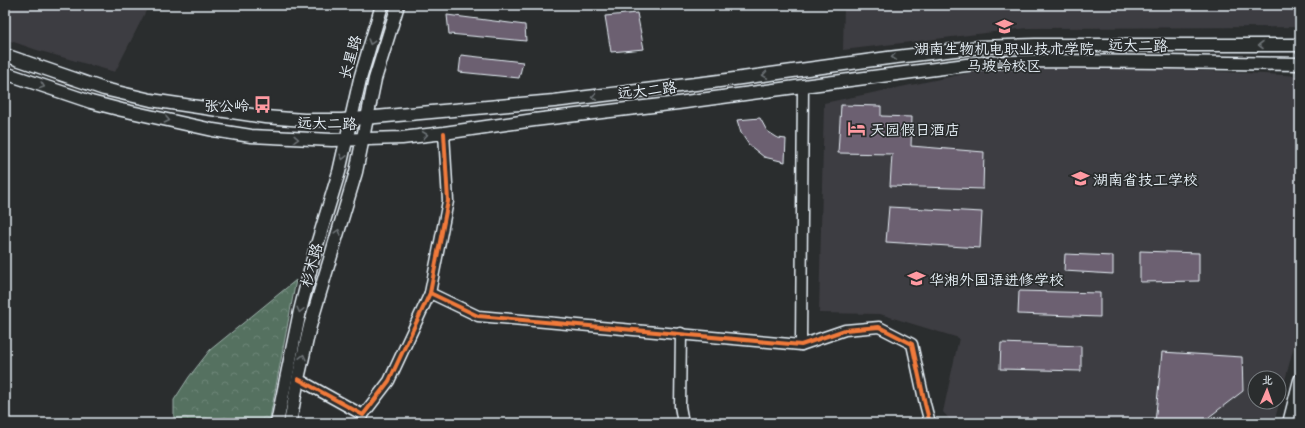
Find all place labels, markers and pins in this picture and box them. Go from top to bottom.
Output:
school or university icon: 湖南生物机电职业技术学院 马坡岭校区 [994,17,1014,37]
place label: 湖南生物机电职业技术学院 马坡岭校区 [914,38,1094,76]
place label: 张公岭 [204,95,250,116]
bus stop icon: 张公岭 [252,95,272,115]
hotel icon: 天园假日酒店 [847,119,867,139]
place label: 天园假日酒店 [870,119,960,140]
school or university icon: 湖南省技工学校 [1070,169,1090,189]
place label: 湖南省技工学校 [1093,169,1198,190]
school or university icon: 华湘外国语进修学校 [906,269,926,289]
place label: 华湘外国语进修学校 [929,269,1064,290]

